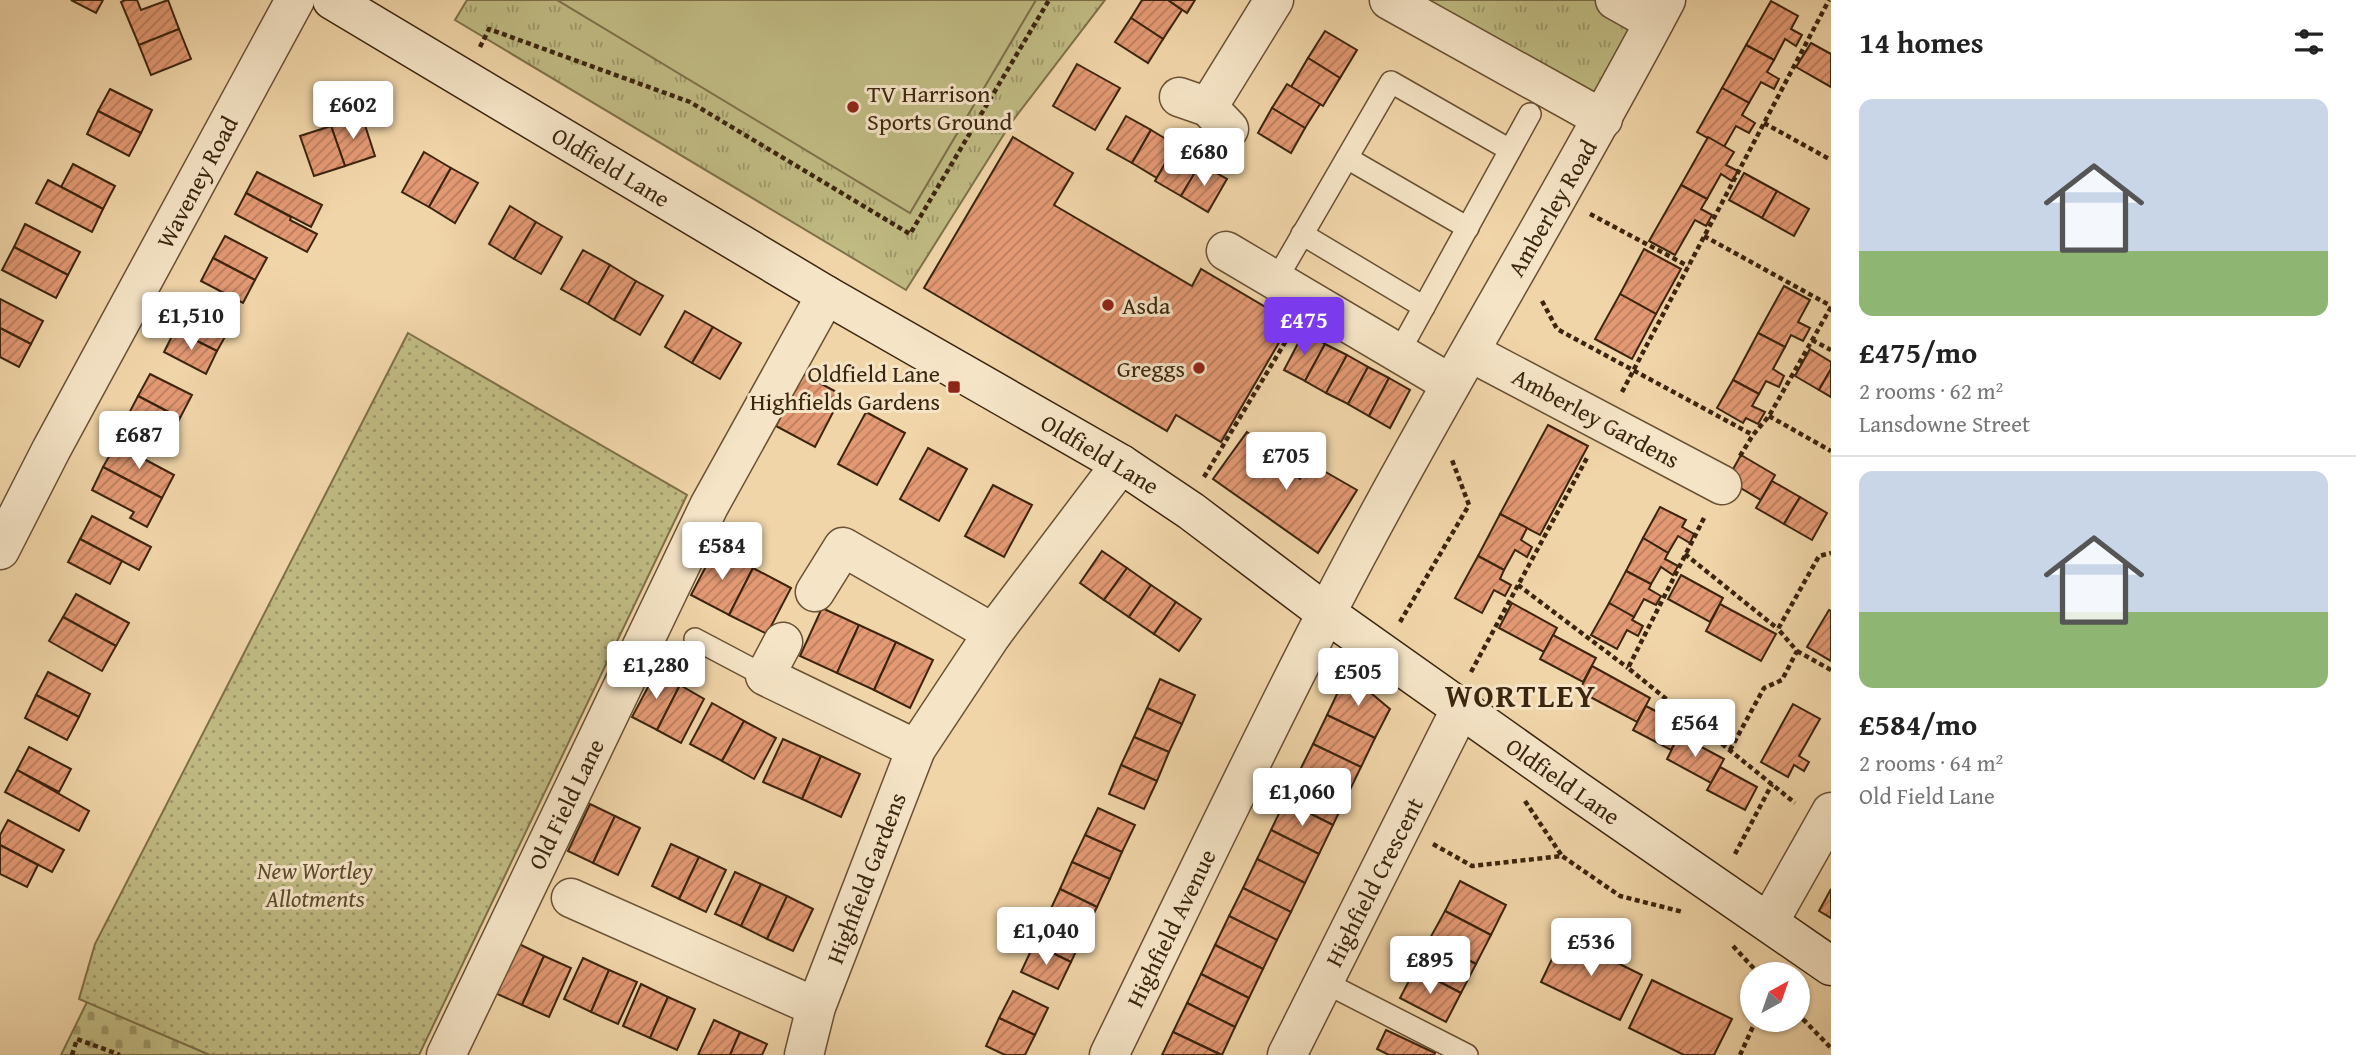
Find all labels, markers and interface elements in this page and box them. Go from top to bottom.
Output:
text: 14 homes [1859,20,1984,64]
icon: filters [2290,23,2328,61]
place label: TV Harrison Sports Ground [867,76,1012,139]
pin: £602 [312,82,394,141]
text: £602 [329,87,377,120]
marker: TV Harrison Sports Ground [845,99,861,115]
street label: Waveney Road [147,109,247,254]
street label: Oldfield Lane [545,118,677,216]
pin: £680 [1163,128,1245,188]
street label: Amberley Road [1499,133,1606,283]
text: £680 [1180,134,1228,167]
icon: home [2031,145,2157,271]
place label: Asda [1122,288,1171,323]
pin: £1,510 [134,292,248,352]
marker: Asda [1100,297,1116,313]
text: £1,510 [158,298,224,331]
pin: £475 [1263,298,1345,357]
text: £475 [1280,303,1328,336]
text: £475/mo [1859,330,1977,374]
place label: Greggs [1117,351,1185,386]
place label: Oldfield Lane Highfields Gardens [750,356,940,419]
street label: Amberley Gardens [1506,359,1686,477]
marker: Greggs [1191,360,1207,376]
text: 2 rooms · 62 m² [1859,374,2003,407]
marker: Oldfield Lane Highfields Gardens [946,379,962,395]
street label: Oldfield Lane [1034,405,1166,503]
text: Lansdowne Street [1859,407,2030,440]
pin: £687 [98,412,180,471]
text: £687 [115,417,163,450]
pin: £705 [1245,433,1327,492]
text: £705 [1262,438,1310,471]
icon: home [2031,517,2157,643]
pin: £584 [681,522,763,582]
text: £584 [698,528,746,561]
pin: £1,280 [599,642,713,701]
text: £1,280 [623,647,689,680]
pin: £505 [1317,648,1399,708]
text: £505 [1334,654,1382,687]
district label: WORTLEY [1445,672,1597,719]
pin: £564 [1654,700,1736,759]
text: £584/mo [1859,702,1977,746]
text: £564 [1671,705,1719,738]
street label: Oldfield Lane [1499,729,1627,833]
street label: Old Field Lane [519,733,613,875]
text: 2 rooms · 64 m² [1859,746,2003,779]
pin: £1,060 [1245,768,1359,828]
text: £1,060 [1269,774,1335,807]
text: Old Field Lane [1859,779,1995,812]
street label: Highfield Gardens [817,787,915,969]
street label: Highfield Crescent [1316,791,1432,973]
street label: Highfield Avenue [1117,843,1225,1013]
park label: New Wortley Allotments [256,853,373,916]
pin: £1,040 [989,908,1103,967]
text: £1,040 [1013,913,1079,946]
pin: £536 [1550,918,1632,978]
text: £536 [1567,924,1615,957]
pin: £895 [1389,936,1471,996]
text: £895 [1406,942,1454,975]
north arrow [1740,962,1810,1032]
map controls [1740,962,1810,1032]

